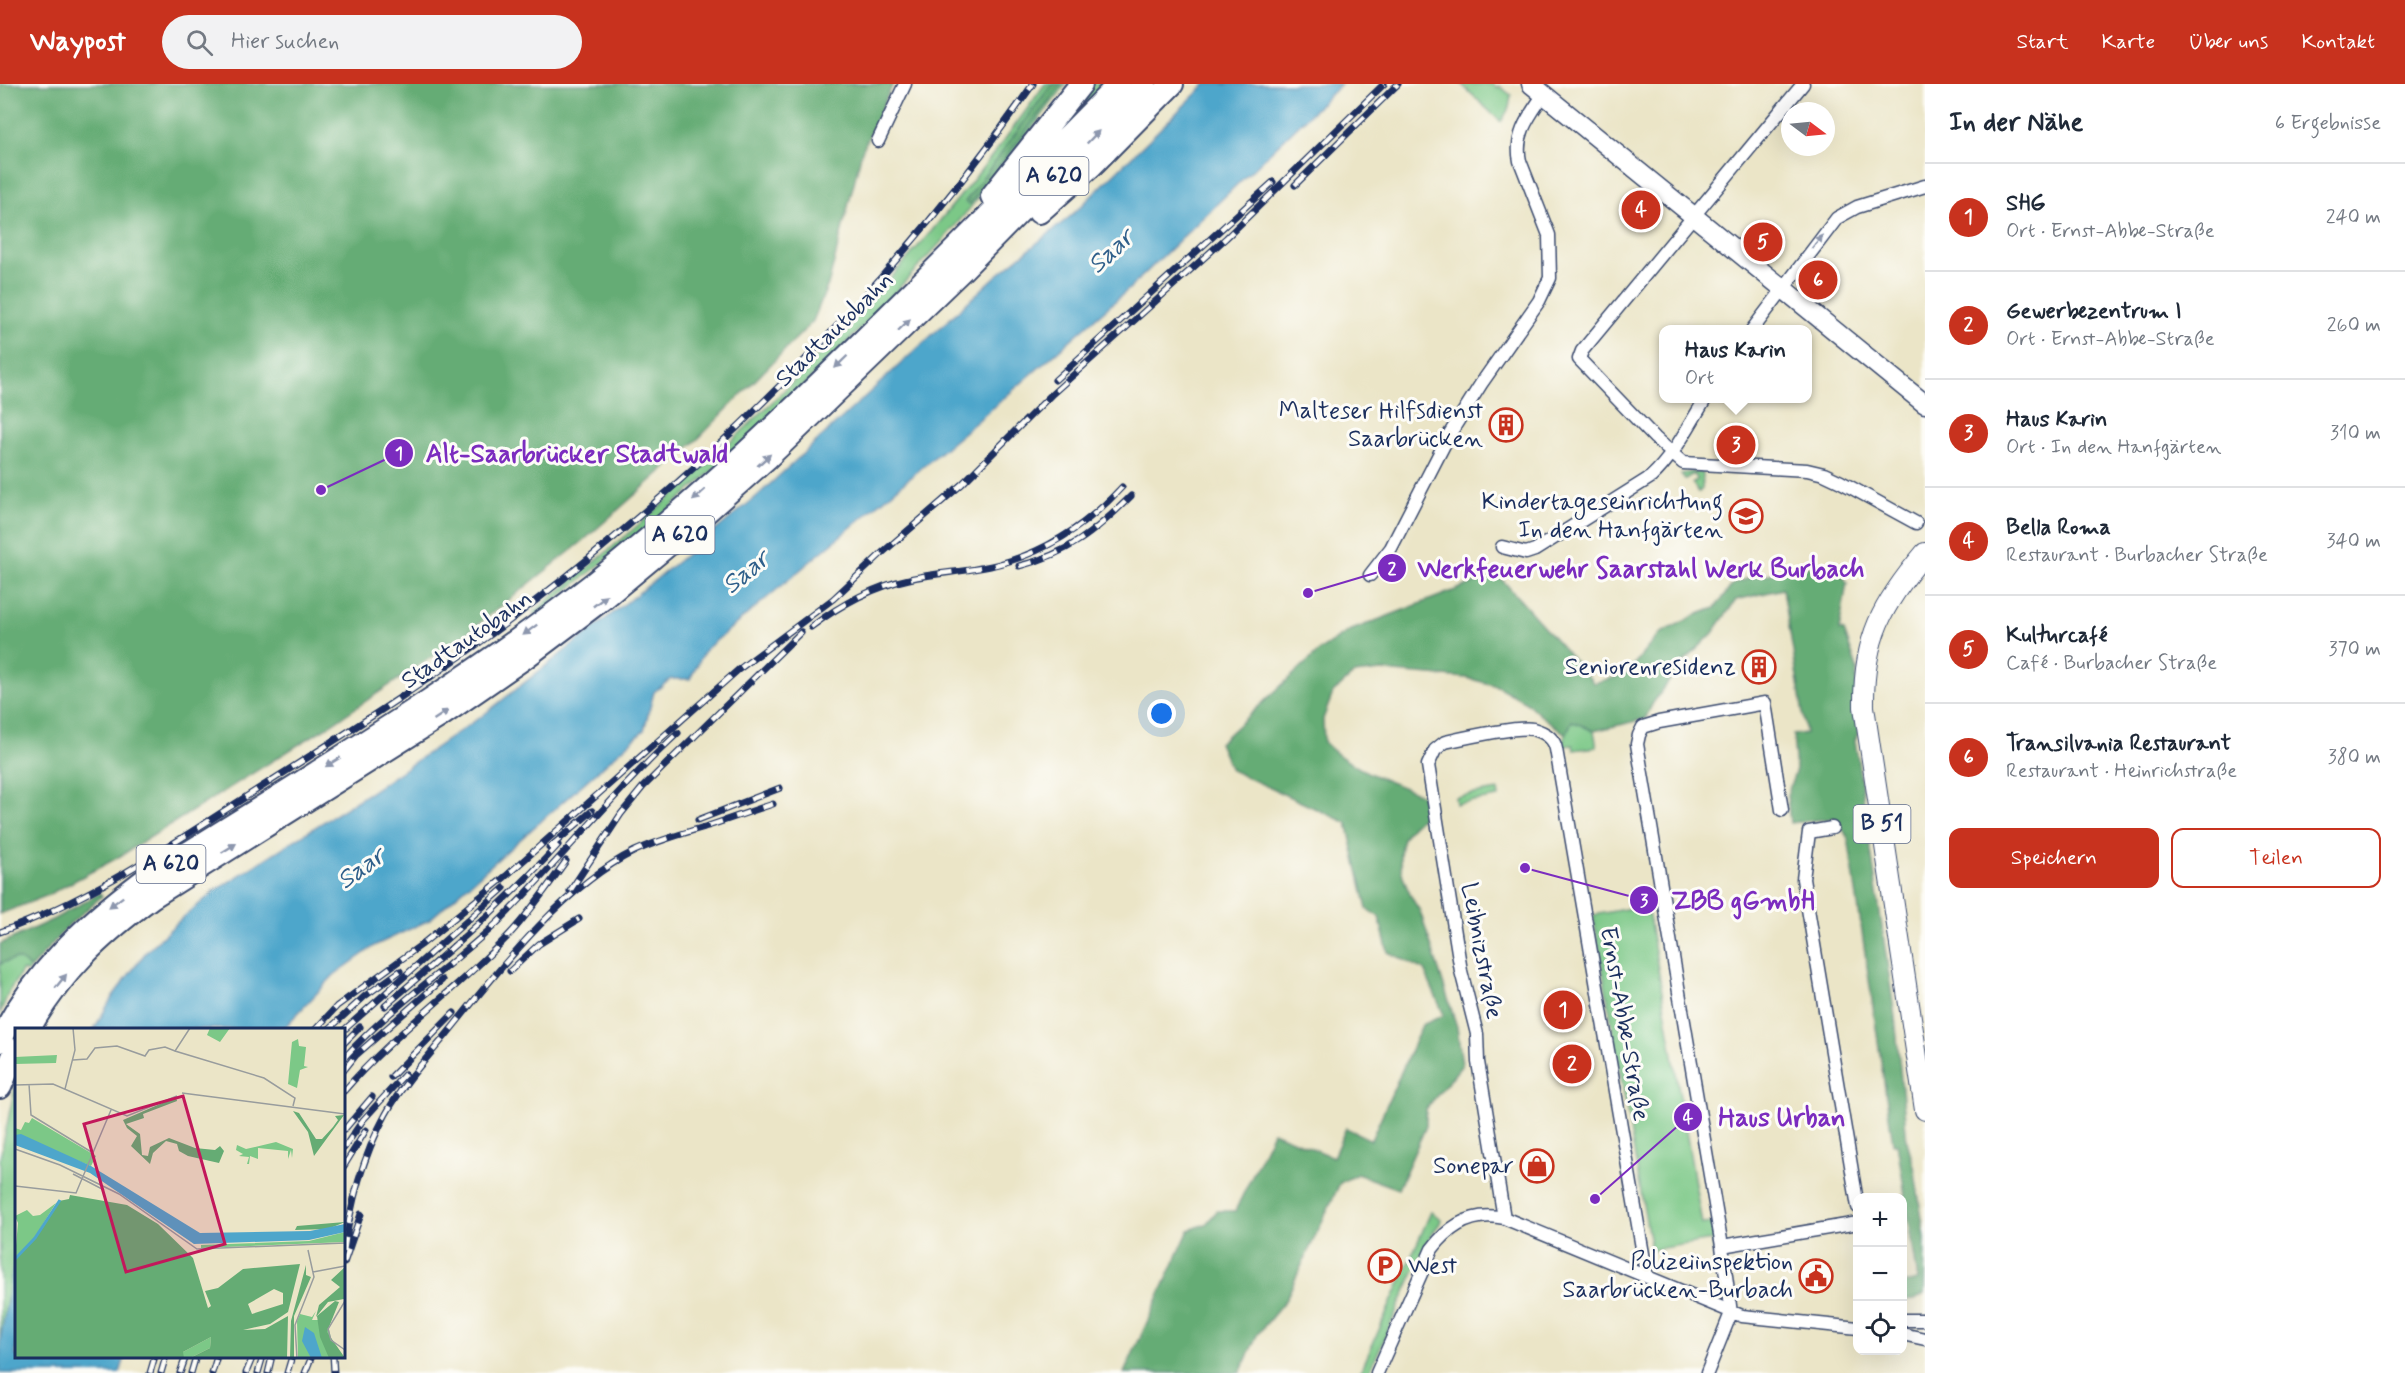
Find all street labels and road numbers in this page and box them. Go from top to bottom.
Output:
road number: A 620 [1020,157,1088,195]
street label: Stadtautobahn [769,266,901,394]
road number: A 620 [646,516,714,554]
street label: Stadtautobahn [395,583,539,697]
road number: B 51 [1854,805,1910,843]
road number: A 620 [136,845,206,883]
street label: Leibnizstraße [1453,880,1509,1022]
street label: Ernst-Abbe-Straße [1592,925,1656,1124]

